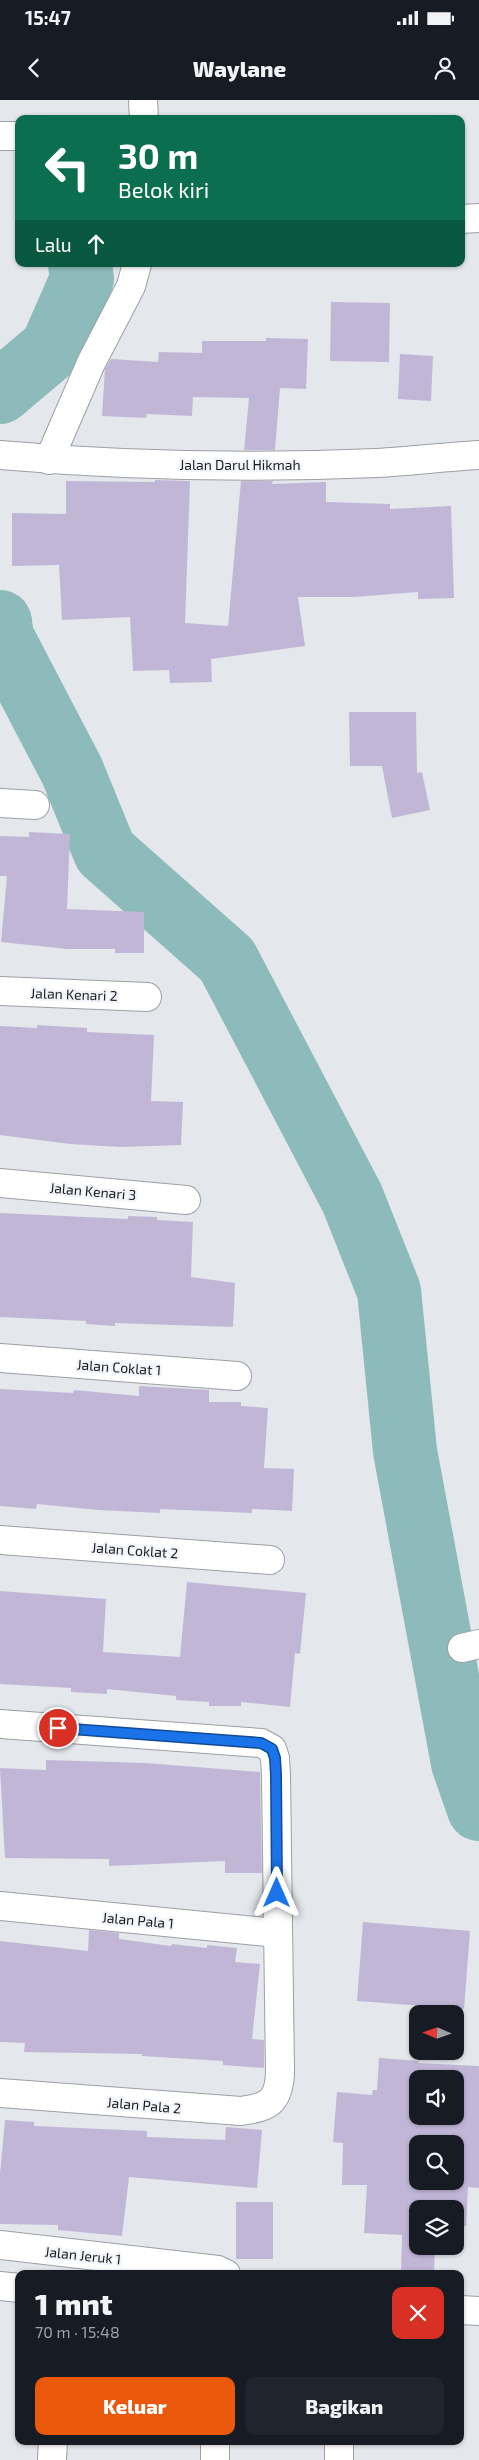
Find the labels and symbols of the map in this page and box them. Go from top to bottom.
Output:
street label: Jalan Darul Hikmah [179,456,301,473]
street label: Jalan Kenari 2 [30,984,118,1004]
street label: Jalan Kenari 3 [49,1179,137,1203]
street label: Jalan Coklat 1 [76,1356,162,1378]
street label: Jalan Coklat 2 [91,1538,179,1562]
pin [37,1707,79,1749]
position arrow [250,1866,302,1918]
street label: Jalan Pala 1 [101,1908,175,1932]
north arrow [409,2005,464,2060]
street label: Jalan Pala 2 [106,2093,182,2117]
street label: Jalan Jeruk 1 [44,2243,122,2267]

